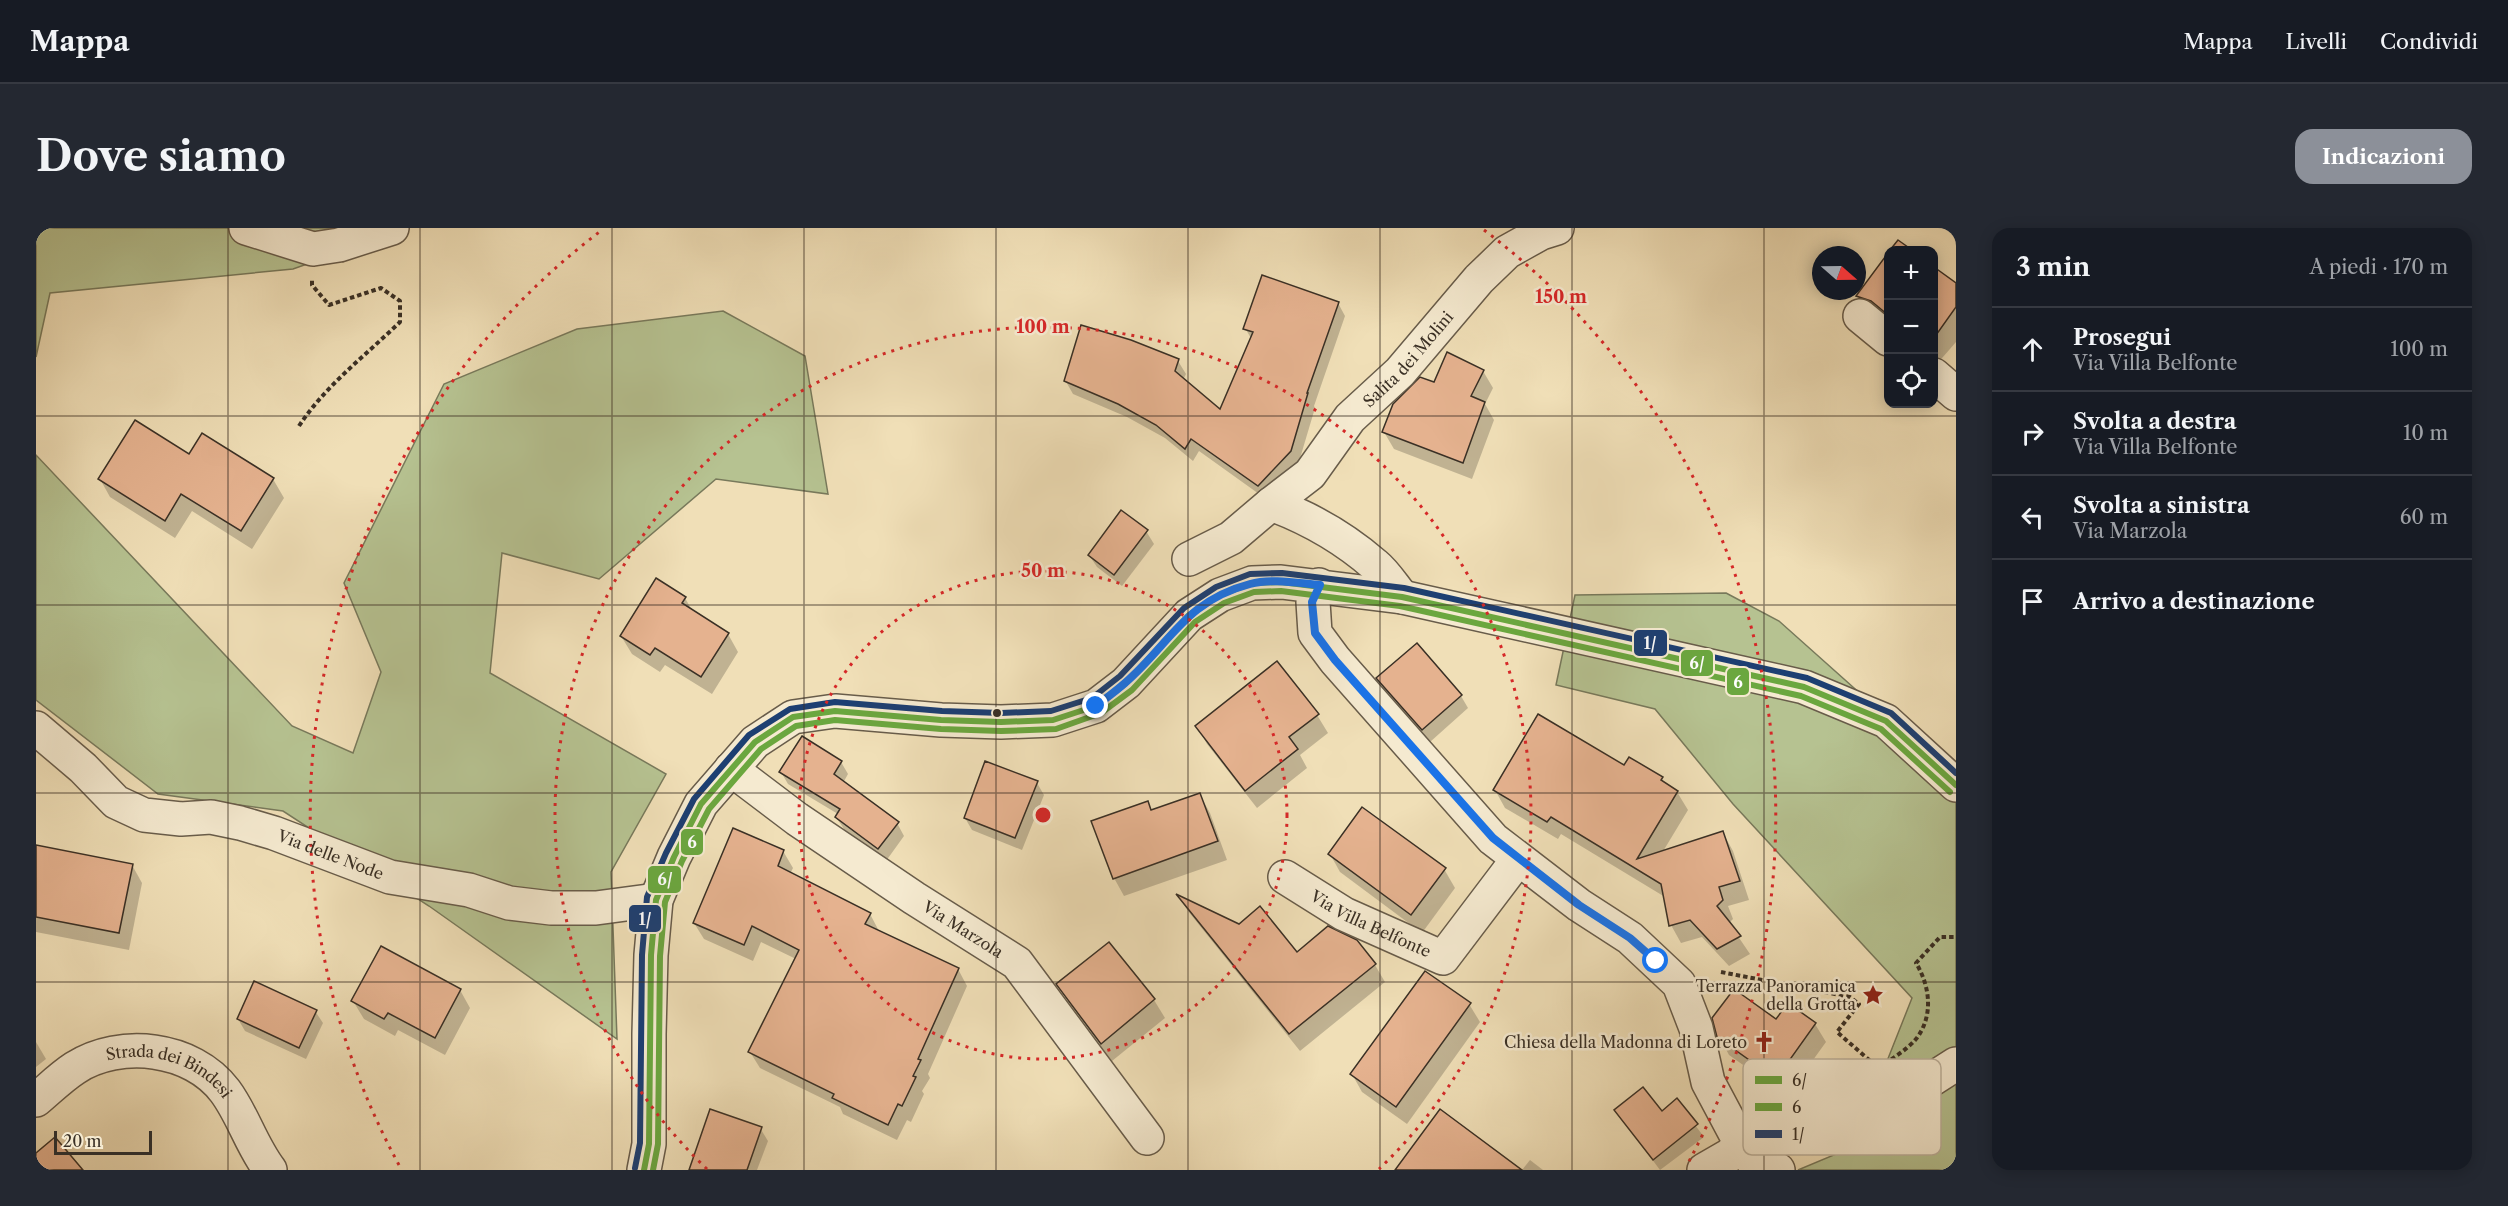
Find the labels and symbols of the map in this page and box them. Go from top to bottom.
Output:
north arrow [1812,246,1866,300]
text: 150 m [1535,286,1587,308]
street label: Salita dei Molini [1359,307,1457,411]
text: 100 m [1016,316,1070,338]
text: 50 m [1021,560,1065,582]
line badge: 1/ [1633,629,1668,657]
text: 1/ [1643,633,1657,653]
line badge: 6/ [1680,649,1714,677]
text: 6/ [1689,653,1705,673]
line badge: 6 [1726,667,1750,696]
text: 6 [1733,672,1743,692]
route end [1082,692,1108,718]
unlabelled marker [991,707,1003,719]
centre of rings [1033,805,1053,825]
street label: Via delle Node [274,825,387,884]
line badge: 6 [680,828,704,856]
text: 6 [687,832,697,852]
line badge: 6/ [647,865,682,894]
text: 6/ [657,869,673,889]
street label: Via Villa Belfonte [1306,885,1434,961]
street label: Via Marzola [918,896,1008,962]
line badge: 1/ [628,904,662,933]
text: 1/ [638,909,652,929]
route start [1642,947,1668,973]
place label: Terrazza Panoramica della Grotta [1695,976,1857,1014]
place icon: Terrazza Panoramica della Grotta [1861,983,1885,1007]
church icon: Chiesa della Madonna di Loreto [1752,1030,1776,1054]
place label: Chiesa della Madonna di Loreto [1504,1032,1747,1052]
street label: Strada dei Bindesi [104,1041,237,1102]
legend [1743,1059,1941,1155]
text: 6/ [1792,1070,1807,1090]
text: 6 [1792,1097,1801,1117]
text: 1/ [1792,1124,1805,1144]
scale bar [54,1128,152,1156]

